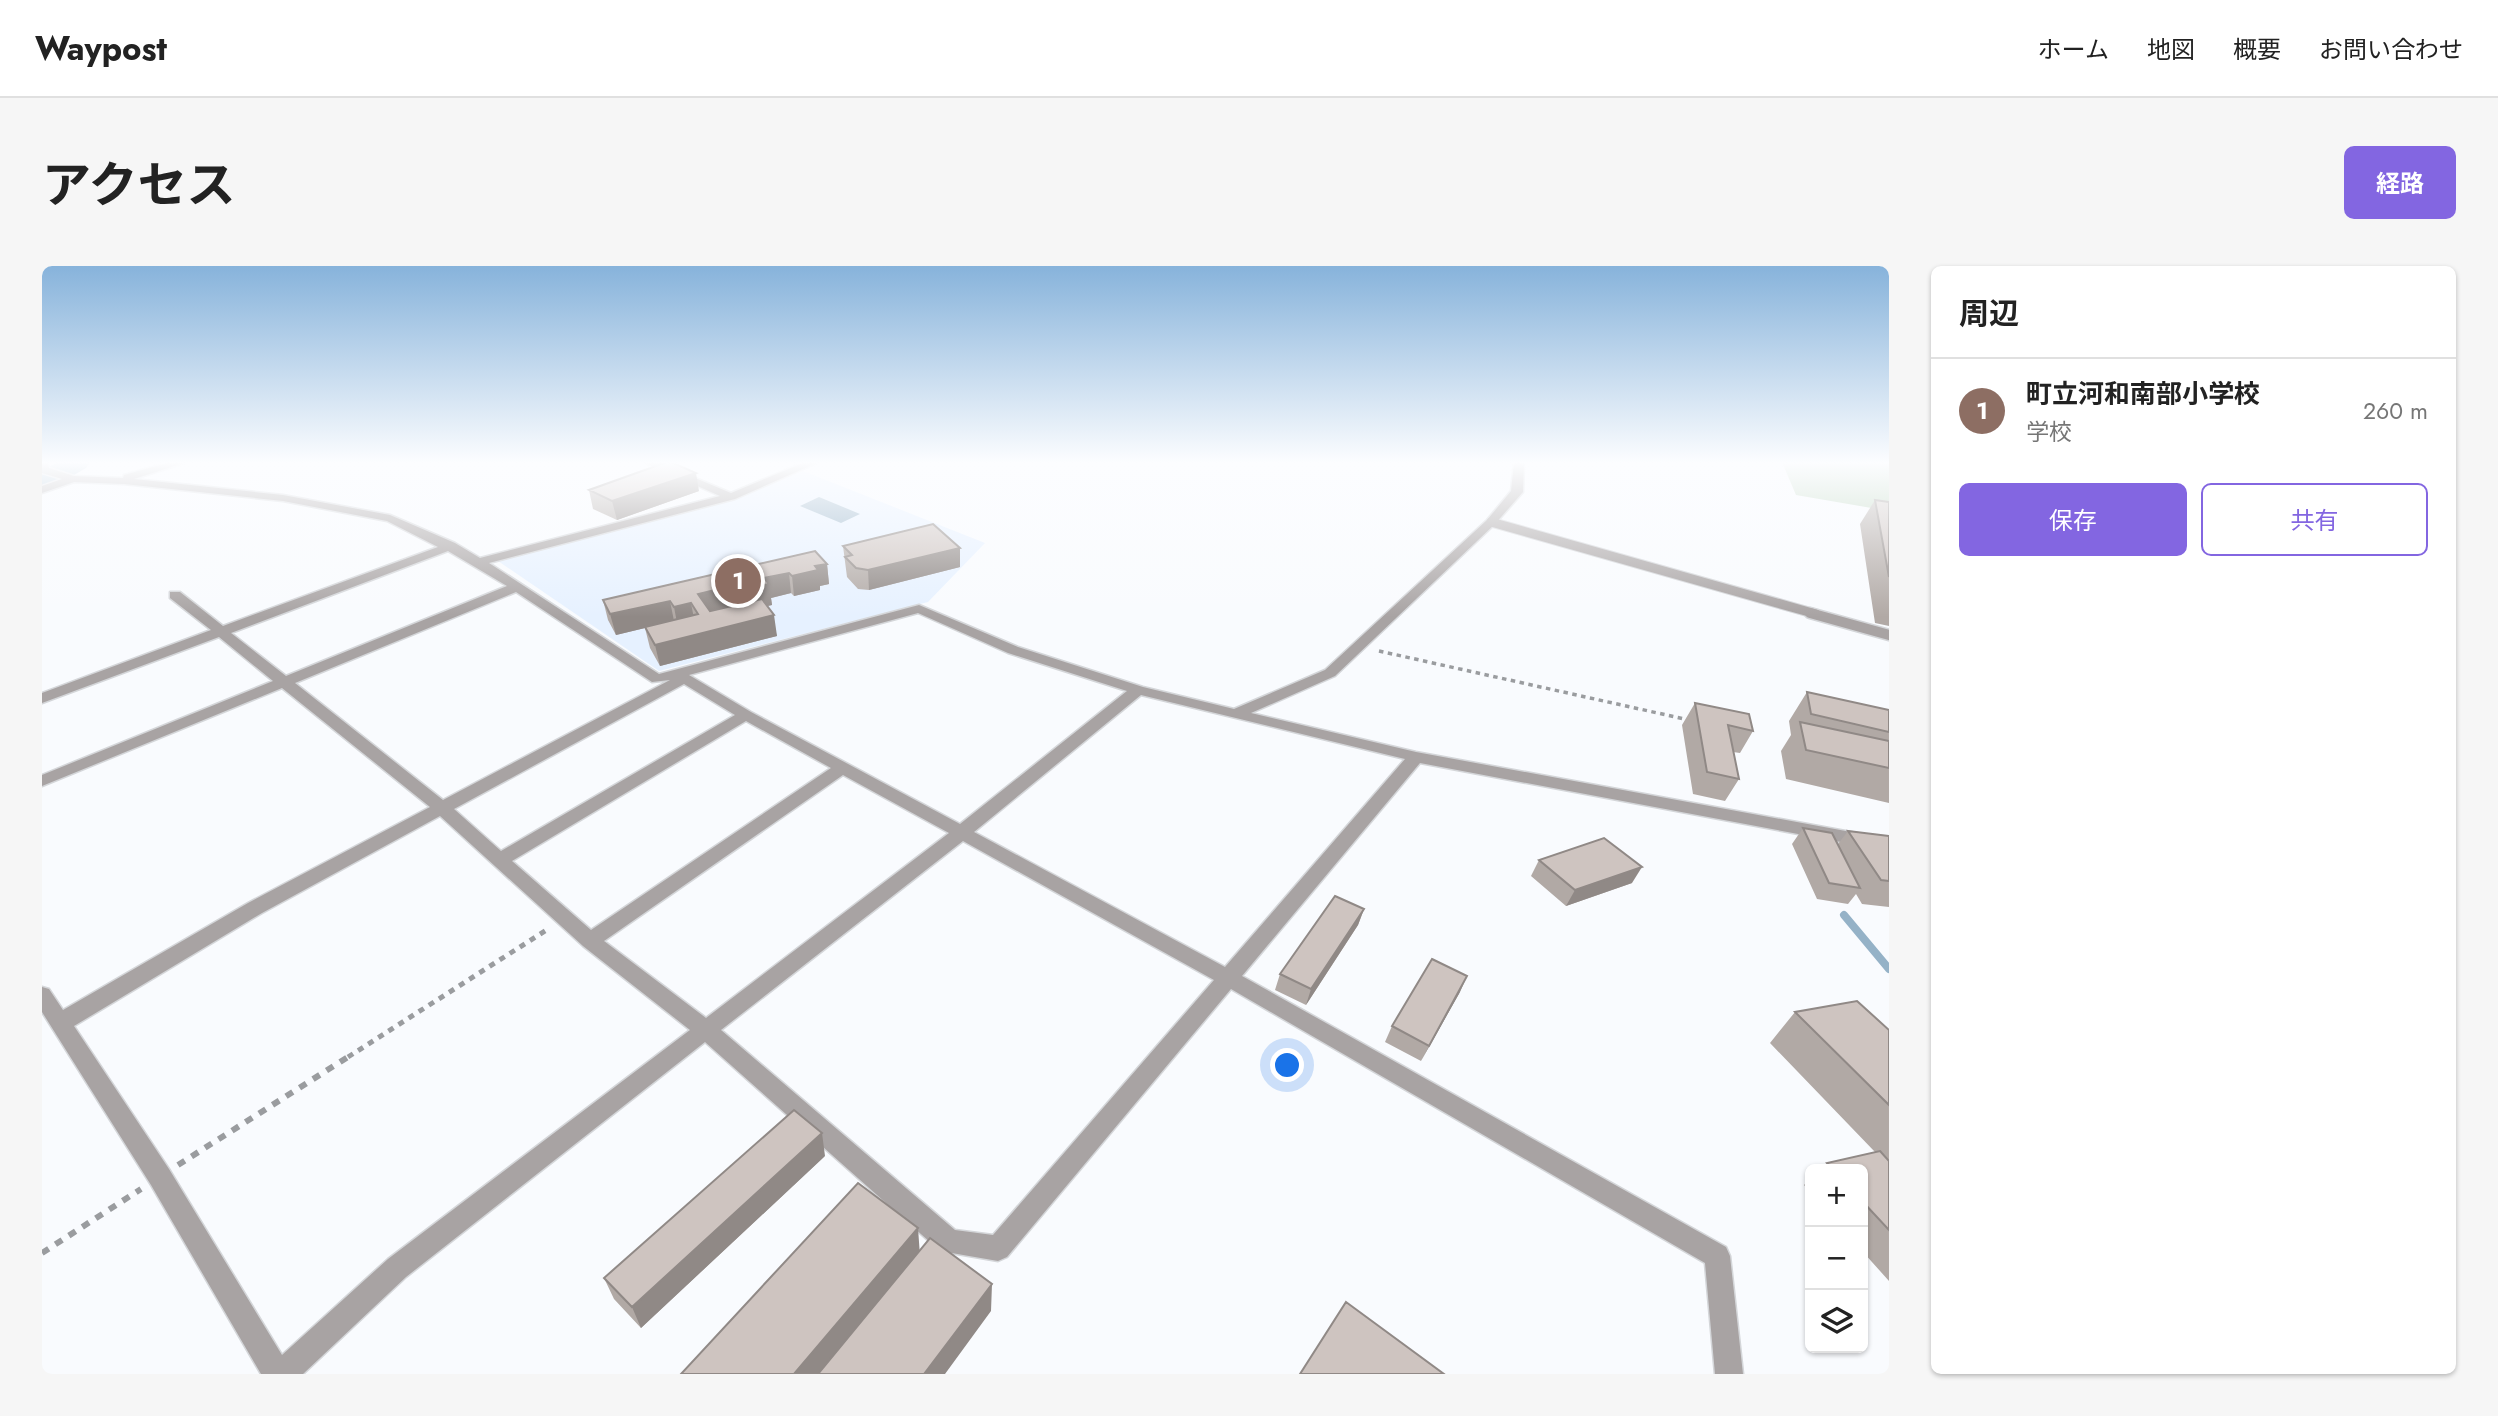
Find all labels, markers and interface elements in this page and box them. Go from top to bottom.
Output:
text: Waypost [35,25,167,72]
text: ホーム [2038,32,2109,67]
text: 地図 [2147,32,2195,67]
text: 概要 [2233,32,2281,67]
text: お問い合わせ [2319,32,2463,67]
button: 経路 [2344,146,2456,219]
text: アクセス [42,150,236,220]
text: 周辺 [1959,292,2019,335]
text: 町立河和南部小学校 [2026,375,2260,413]
text: 1 [1976,394,1988,428]
text: 260 m [2363,394,2428,428]
text: 学校 [2026,415,2072,449]
button: 保存 [1959,483,2187,556]
button: 共有 [2201,483,2428,556]
pin: 1 [715,555,761,607]
your location [1270,1048,1304,1082]
map controls [1805,1164,1868,1353]
button: + [1805,1164,1868,1227]
button: − [1805,1227,1868,1290]
button: layers [1805,1290,1868,1353]

